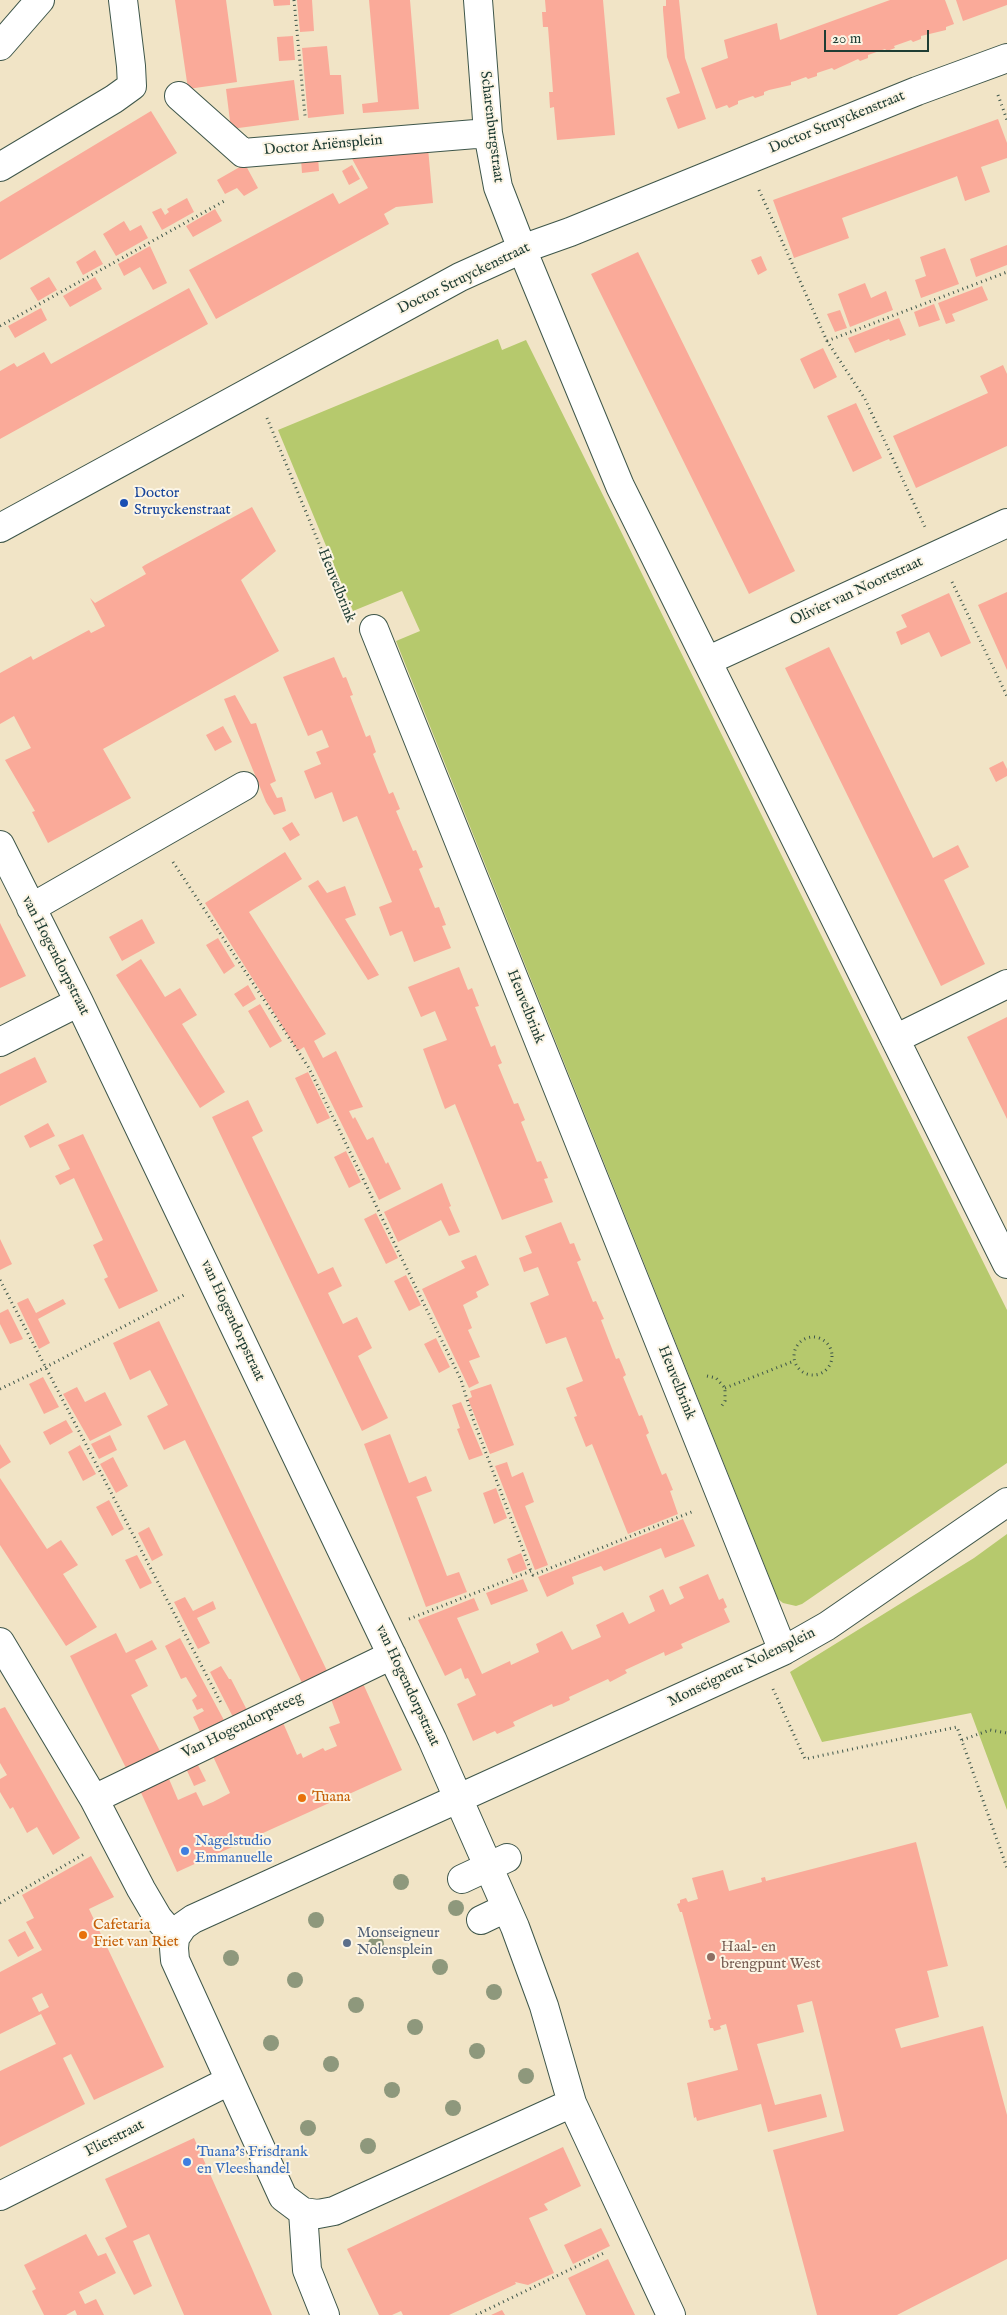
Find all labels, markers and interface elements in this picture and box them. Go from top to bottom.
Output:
scale bar [827,20,932,52]
text: 20 m [832,29,861,48]
street label: Scharenburgstraat [475,70,507,184]
street label: Doctor Struyckenstraat [766,87,908,159]
street label: Doctor Ariënsplein [263,132,383,160]
street label: Doctor Struyckenstraat [395,239,533,319]
place label: Doctor Struyckenstraat [134,485,231,520]
marker: Doctor Struyckenstraat [118,497,130,509]
street label: Heuvelbrink [313,546,359,626]
street label: Olivier van Noortstraat [788,553,926,631]
street label: van Hogendorpstraat [17,893,93,1019]
street label: Heuvelbrink [502,967,548,1047]
street label: van Hogendorpstraat [196,1257,268,1385]
street label: Heuvelbrink [653,1343,699,1423]
street label: van Hogendorpstraat [371,1622,443,1750]
street label: Monseigneur Nolensplein [665,1625,819,1711]
street label: Van Hogendorpsteeg [180,1689,306,1763]
place label: Tuana [312,1789,350,1807]
marker: Tuana [296,1792,308,1804]
place label: Nagelstudio Emmanuelle [195,1833,273,1868]
marker: Nagelstudio Emmanuelle [179,1845,191,1857]
place label: Cafetaria Friet van Riet [93,1917,179,1952]
place label: Monseigneur Nolensplein [357,1925,439,1960]
marker: Cafetaria Friet van Riet [77,1929,89,1941]
marker: Monseigneur Nolensplein [341,1937,353,1949]
place label: Haal- en brengpunt West [721,1939,821,1974]
marker: Haal- en brengpunt West [705,1951,717,1963]
street label: Flierstraat [82,2116,148,2162]
place label: Tuana's Frisdrank en Vleeshandel [197,2144,308,2179]
marker: Tuana's Frisdrank en Vleeshandel [181,2156,193,2168]

